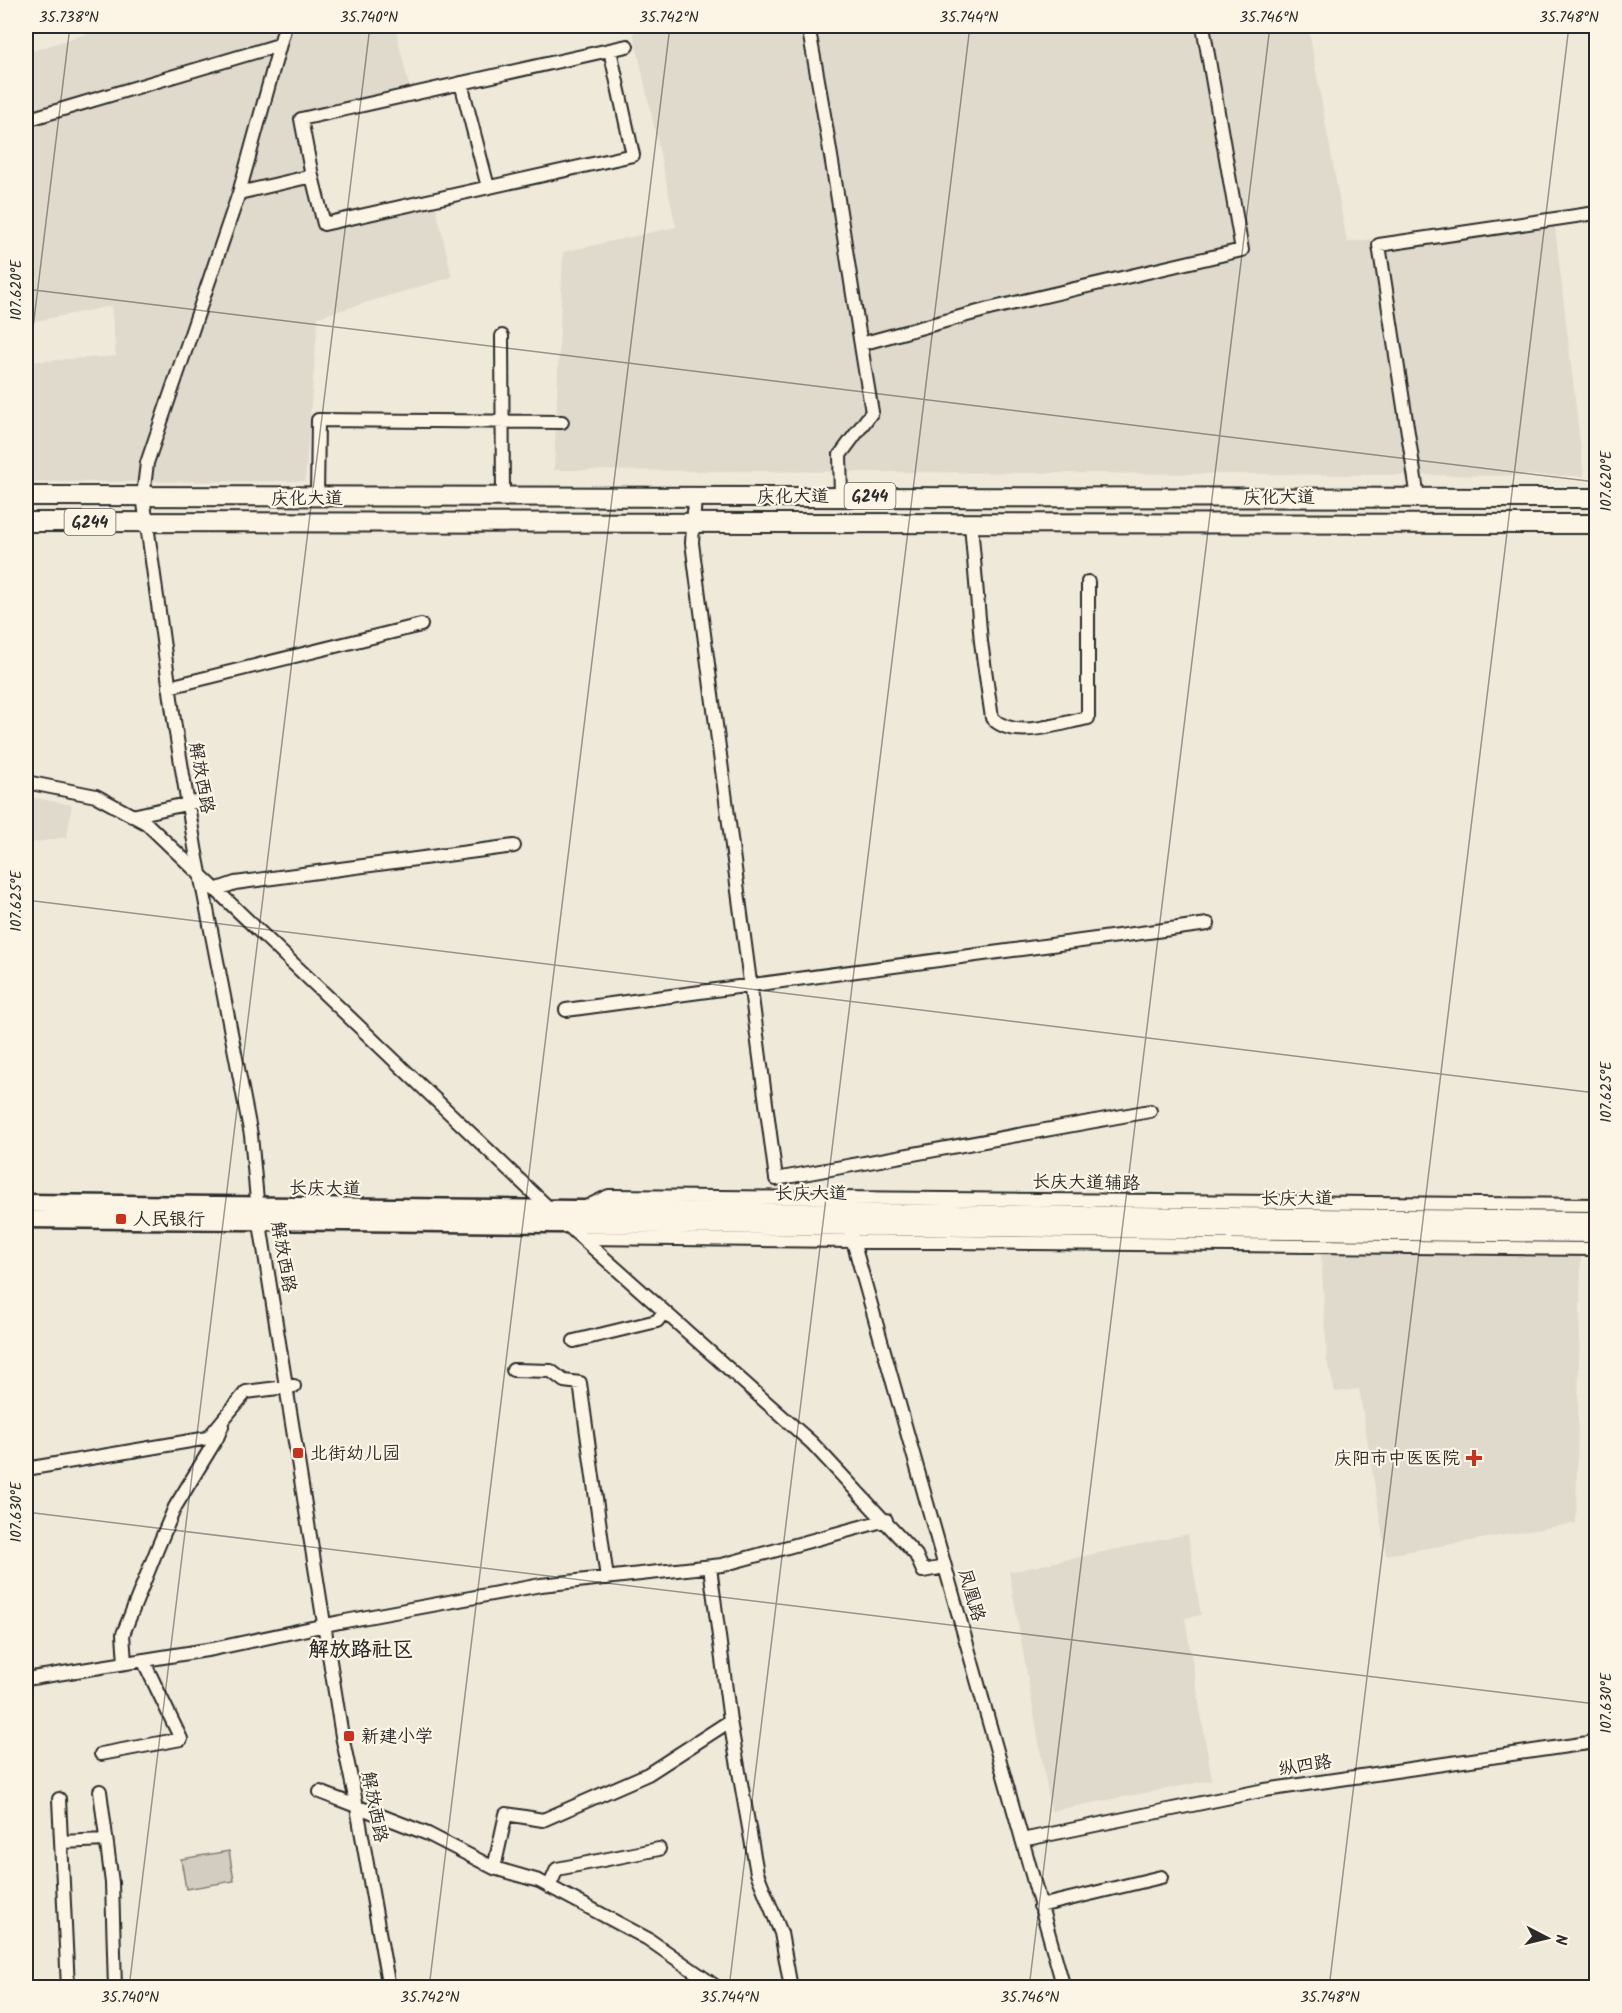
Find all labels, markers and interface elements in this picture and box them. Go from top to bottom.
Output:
text: 35.738°N [39,6,99,30]
text: 35.740°N [340,6,398,30]
text: 35.742°N [639,6,699,30]
text: 35.744°N [940,6,998,30]
text: 35.746°N [1240,6,1298,30]
text: 35.748°N [1539,6,1599,30]
text: 107.620°E [5,258,29,321]
text: 107.620°E [1595,449,1619,512]
street label: 庆化大道 [757,483,829,512]
road number: G244 [844,483,896,509]
street label: 庆化大道 [1243,484,1315,513]
street label: 庆化大道 [271,485,343,514]
road number: G244 [64,509,116,535]
street label: 解放西路 [180,740,221,816]
text: 107.625°E [5,869,29,932]
text: 107.625°E [1595,1060,1619,1123]
street label: 长庆大道辅路 [1032,1168,1140,1199]
street label: 长庆大道 [289,1174,361,1205]
street label: 长庆大道 [775,1180,847,1209]
street label: 长庆大道 [1261,1185,1333,1214]
place label: 人民银行 [133,1206,205,1235]
marker: 人民银行 [114,1212,128,1226]
street label: 解放西路 [262,1219,303,1295]
place label: 北街幼儿园 [310,1440,400,1469]
place label: 庆阳市中医医院 [1334,1445,1460,1474]
marker: 北街幼儿园 [291,1446,305,1460]
marker: 庆阳市中医医院 [1465,1449,1483,1467]
text: 107.630°E [5,1480,29,1542]
street label: 凤凰路 [949,1565,992,1625]
district label: 解放路社区 [309,1634,414,1667]
text: 107.630°E [1595,1671,1619,1733]
place label: 新建小学 [361,1723,433,1752]
marker: 新建小学 [342,1729,356,1743]
street label: 纵四路 [1276,1748,1334,1785]
street label: 解放西路 [352,1769,395,1845]
north arrow [1517,1908,1577,1968]
text: N [1547,1933,1573,1946]
text: 35.740°N [101,1986,159,2010]
text: 35.742°N [400,1986,460,2010]
text: 35.744°N [701,1986,759,2010]
text: 35.746°N [1001,1986,1059,2010]
text: 35.748°N [1300,1986,1360,2010]

